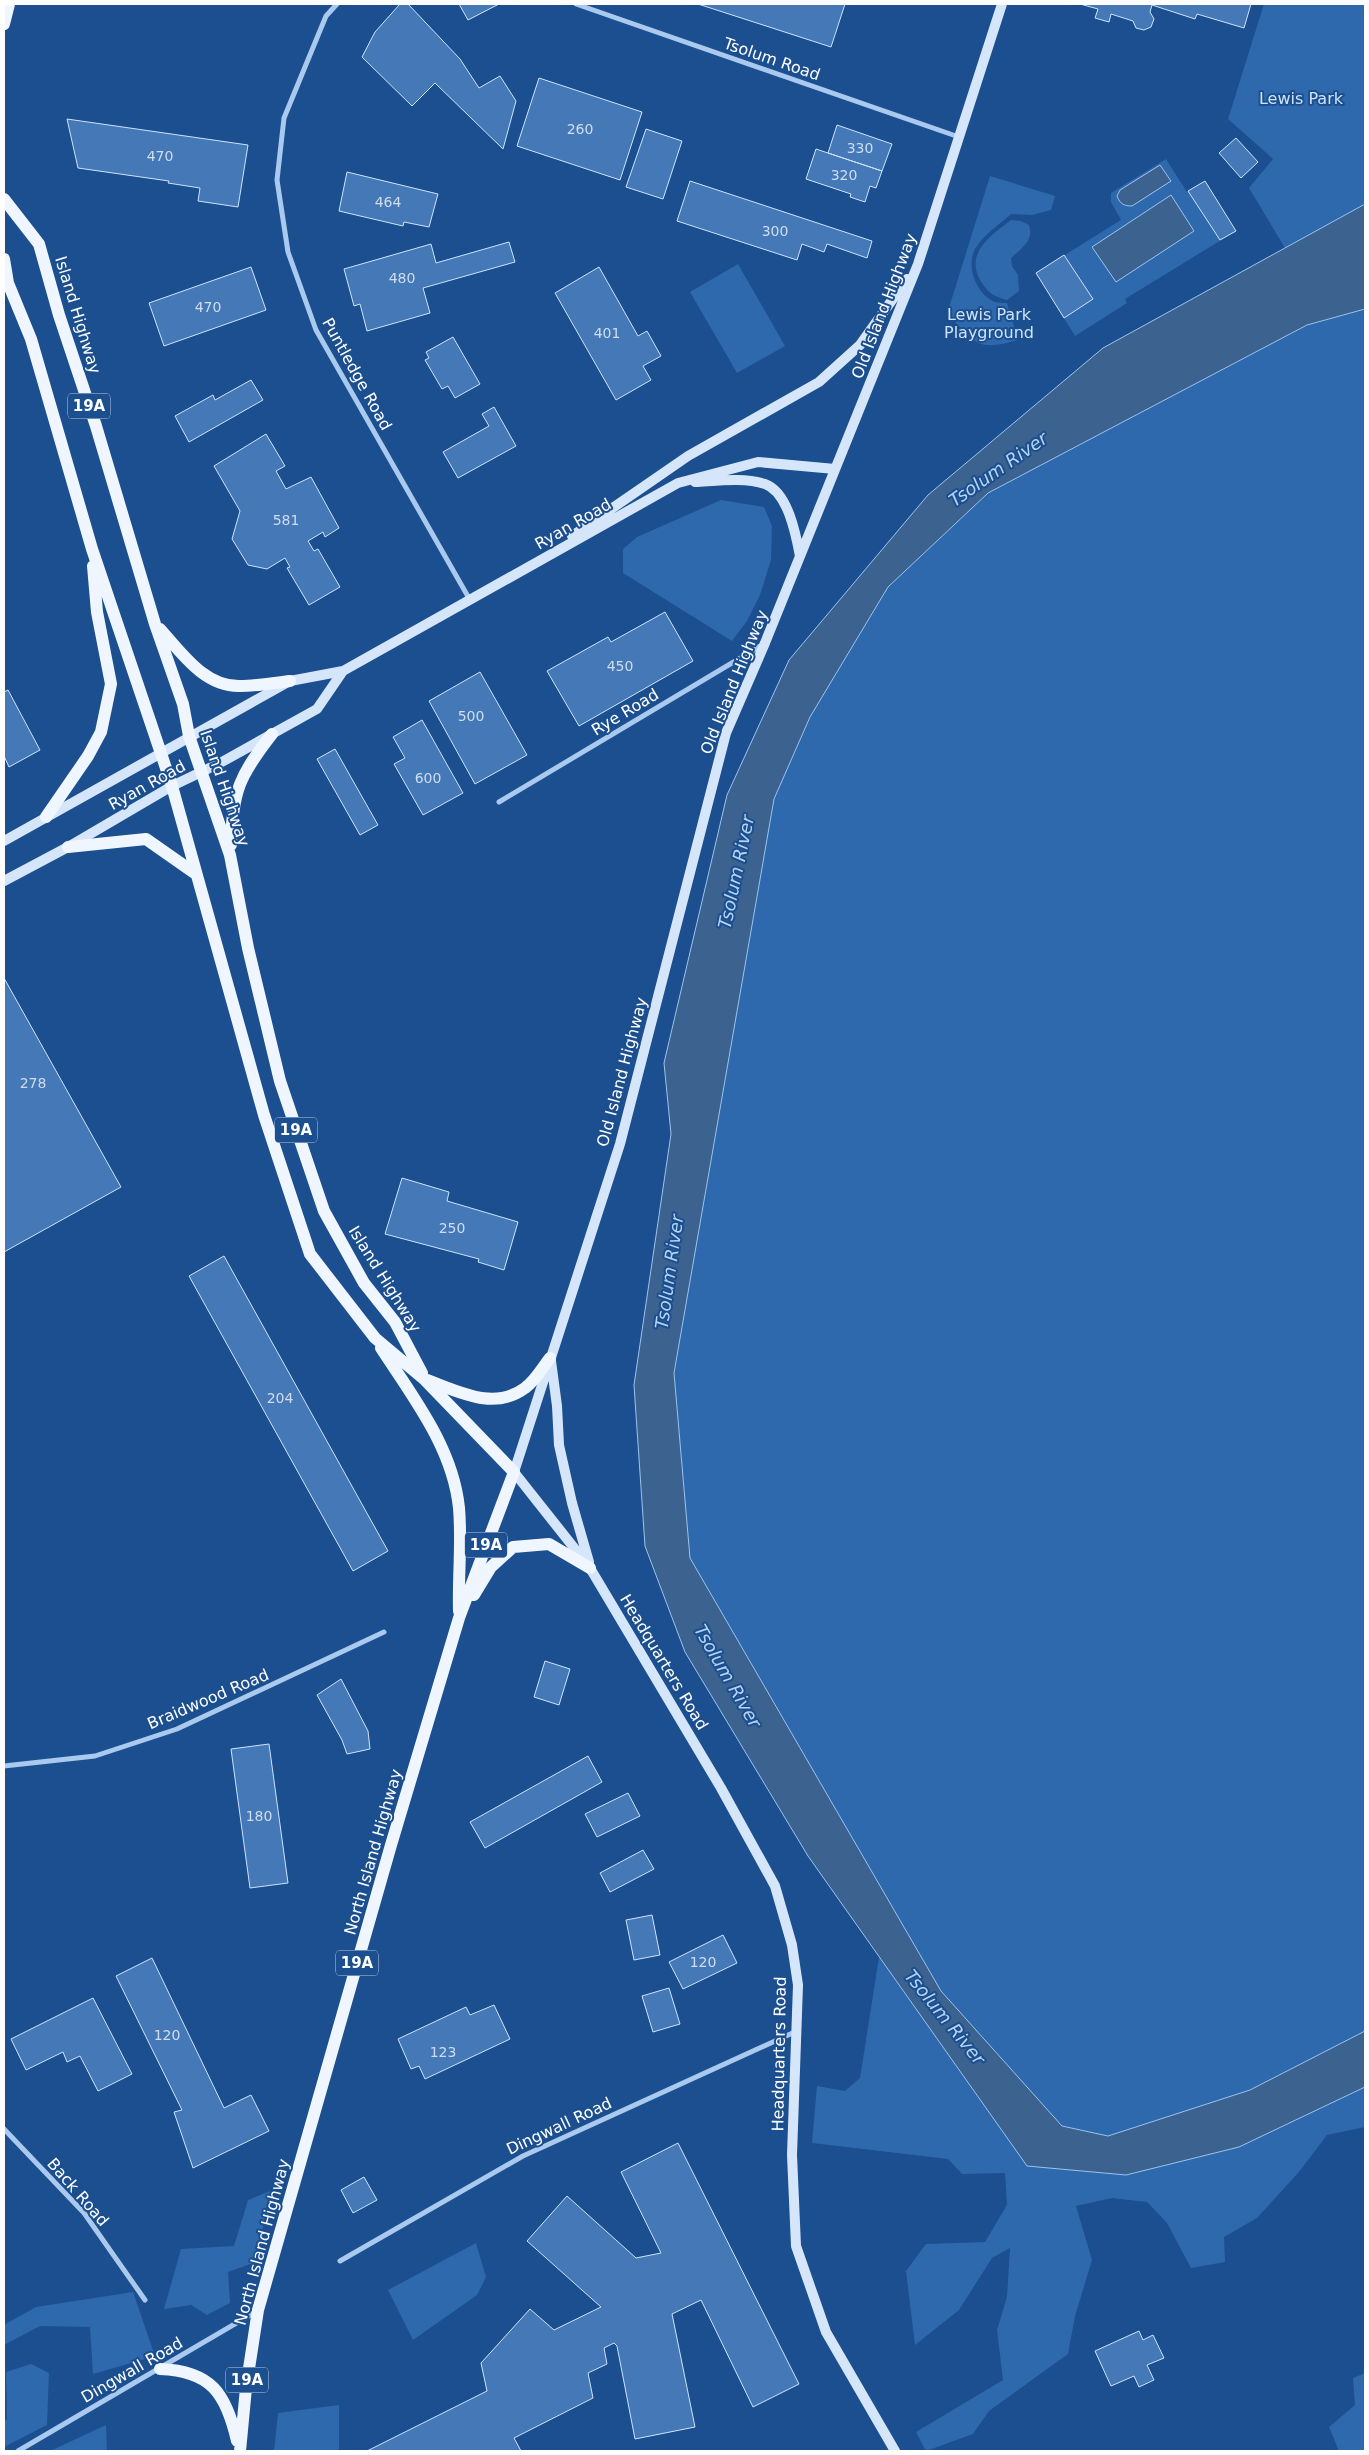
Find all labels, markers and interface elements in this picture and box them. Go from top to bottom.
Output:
street label: Tsolum Road [720,33,823,84]
park label: Lewis Park [1259,89,1344,108]
house number: 260 [567,121,593,137]
house number: 330 [847,140,873,156]
house number: 470 [147,148,173,164]
house number: 320 [831,167,857,183]
house number: 464 [375,194,401,210]
house number: 300 [762,223,788,239]
street label: Old Island Highway [848,231,920,381]
street label: Island Highway [51,254,105,376]
house number: 480 [389,270,415,286]
house number: 470 [195,299,221,315]
park label: Lewis Park Playground [944,305,1034,342]
street label: Puntledge Road [318,314,396,434]
house number: 401 [594,325,620,341]
road number: 19A [68,394,110,418]
water label: Tsolum River [945,426,1053,511]
street label: Ryan Road [531,495,615,553]
house number: 581 [273,512,299,528]
street label: Old Island Highway [696,607,772,757]
house number: 450 [607,658,633,674]
street label: Rye Road [588,685,662,739]
house number: 500 [458,708,484,724]
street label: Island Highway [196,727,254,849]
street label: Ryan Road [105,756,189,814]
house number: 600 [415,770,441,786]
water label: Tsolum River [714,812,759,931]
street label: Old Island Highway [593,995,651,1149]
house number: 278 [20,1075,46,1091]
road number: 19A [275,1118,317,1142]
water label: Tsolum River [651,1212,688,1331]
house number: 250 [439,1220,465,1236]
street label: Island Highway [345,1222,425,1336]
house number: 204 [267,1390,293,1406]
road number: 19A [465,1532,507,1558]
street label: Headquarters Road [616,1591,712,1733]
water label: Tsolum River [690,1621,767,1733]
street label: Braidwood Road [144,1665,272,1733]
street label: North Island Highway [340,1767,406,1937]
house number: 180 [246,1808,272,1824]
road number: 19A [336,1950,378,1976]
house number: 120 [690,1954,716,1970]
water label: Tsolum River [900,1965,991,2070]
street label: Headquarters Road [768,1976,790,2132]
house number: 120 [154,2027,180,2043]
house number: 123 [430,2044,456,2060]
street label: Dingwall Road [503,2093,615,2159]
street label: Back Road [43,2154,113,2230]
street label: North Island Highway [231,2157,293,2327]
street label: Dingwall Road [78,2333,186,2407]
road number: 19A [226,2368,268,2392]

